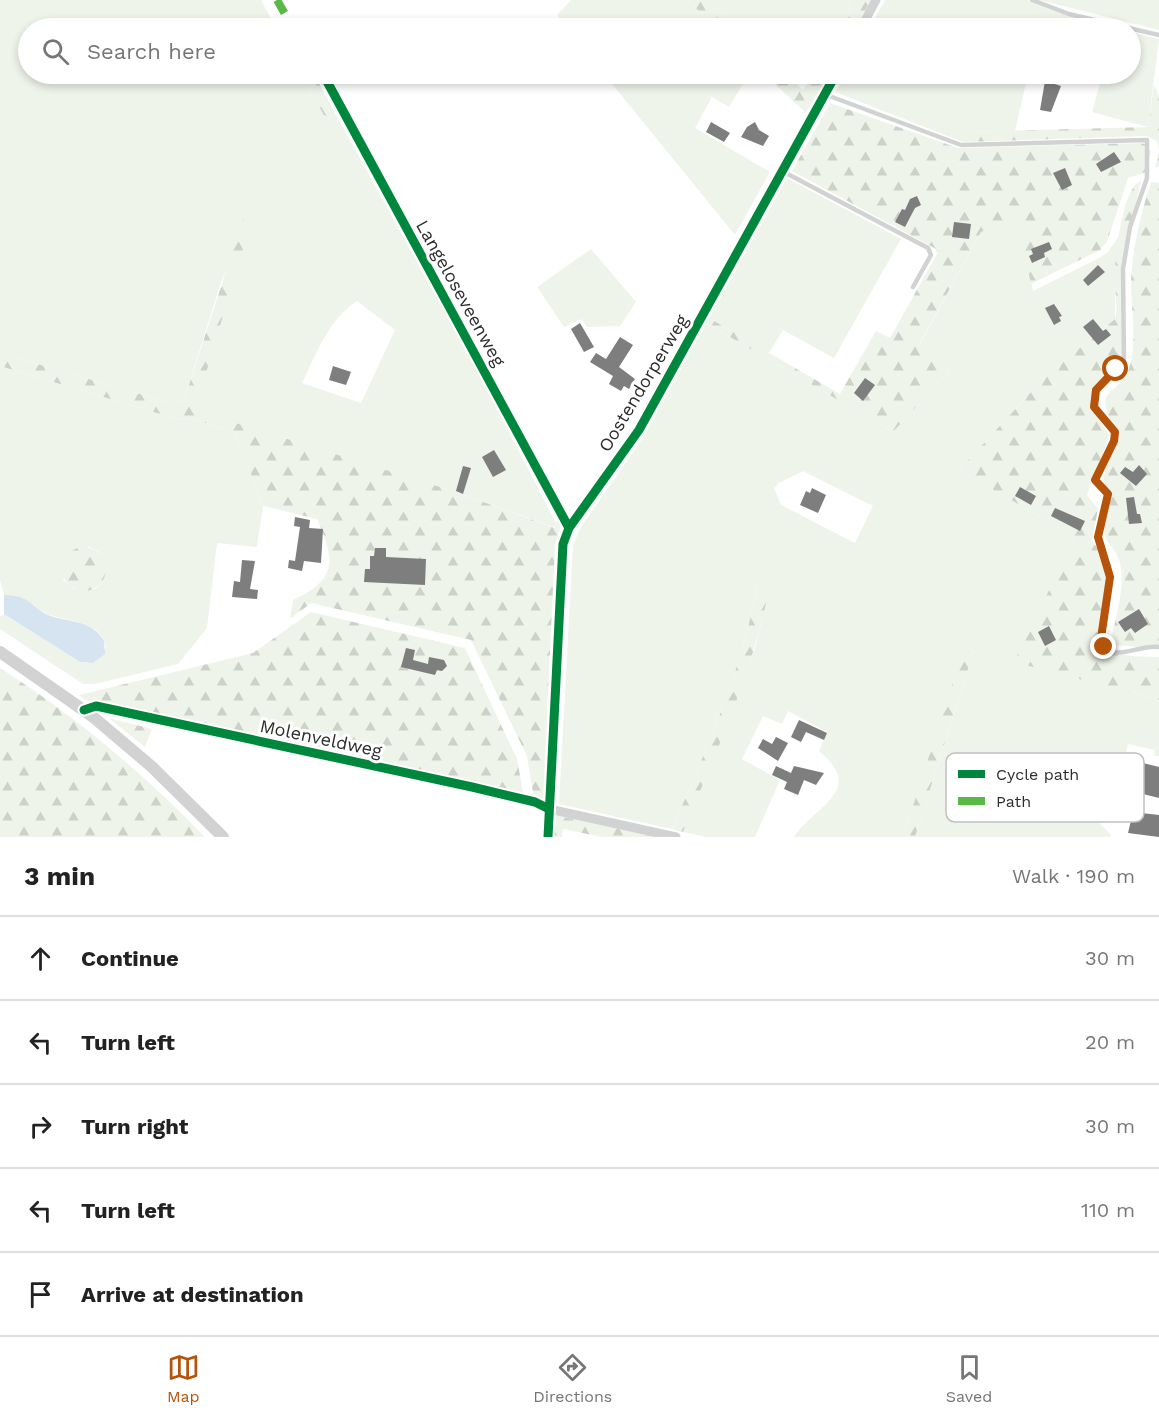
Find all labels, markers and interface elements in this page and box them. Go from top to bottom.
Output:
search box [18,18,1141,84]
icon: search [39,35,72,68]
text: Search here [87,39,216,64]
street label: Langeloseveenweg [412,216,510,370]
street label: Oostendorperweg [594,310,692,455]
route start [1102,355,1128,381]
route end [1090,633,1116,659]
street label: Molenveldweg [258,715,384,761]
legend [946,753,1144,822]
text: Cycle path [996,765,1079,784]
text: Path [996,792,1031,811]
text: 3 min [24,861,95,891]
text: Walk · 190 m [1012,864,1135,888]
icon: ahead [24,942,57,975]
text: Continue [81,946,179,971]
text: 30 m [1085,946,1135,970]
icon: left [24,1026,57,1059]
text: Turn left [81,1030,175,1055]
text: 20 m [1085,1030,1135,1054]
icon: right [24,1110,57,1143]
text: Turn right [81,1114,188,1139]
text: 30 m [1085,1114,1135,1138]
icon: left [24,1194,57,1227]
text: Turn left [81,1198,175,1223]
text: 110 m [1081,1198,1135,1222]
icon: arrive [24,1278,57,1311]
text: Arrive at destination [81,1282,304,1307]
tab: Map [167,1351,200,1406]
tab: Directions [533,1351,612,1406]
tab: Saved [946,1351,992,1406]

